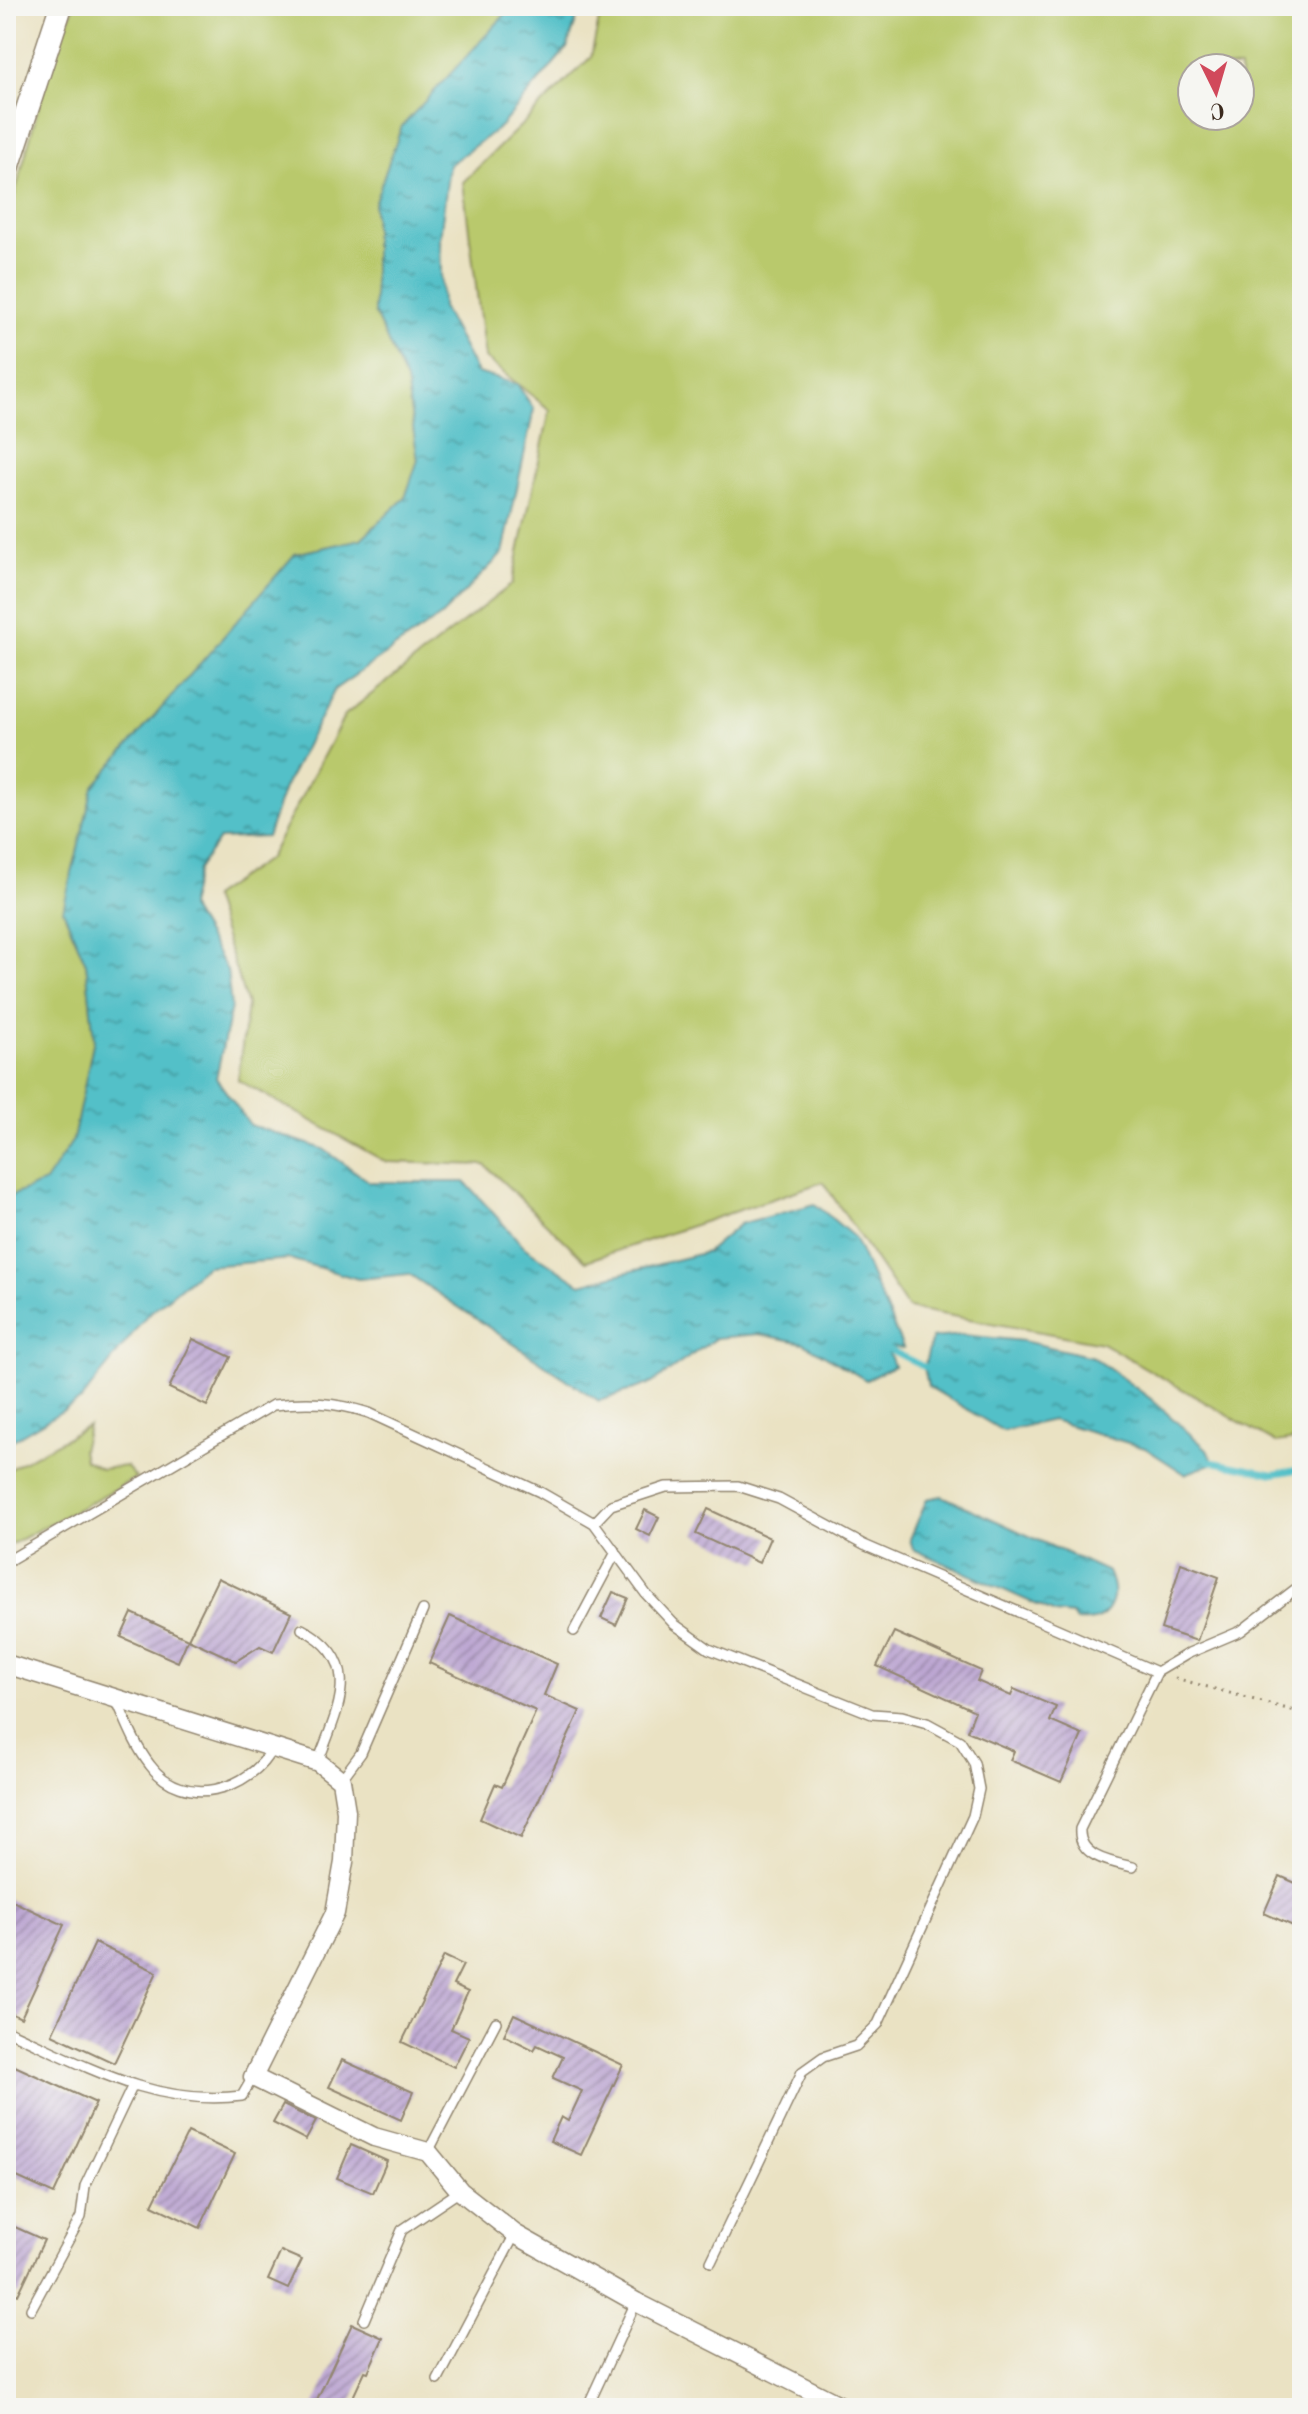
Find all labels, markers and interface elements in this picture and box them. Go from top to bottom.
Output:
north arrow [1176,52,1256,132]
text: С [1209,98,1226,122]

